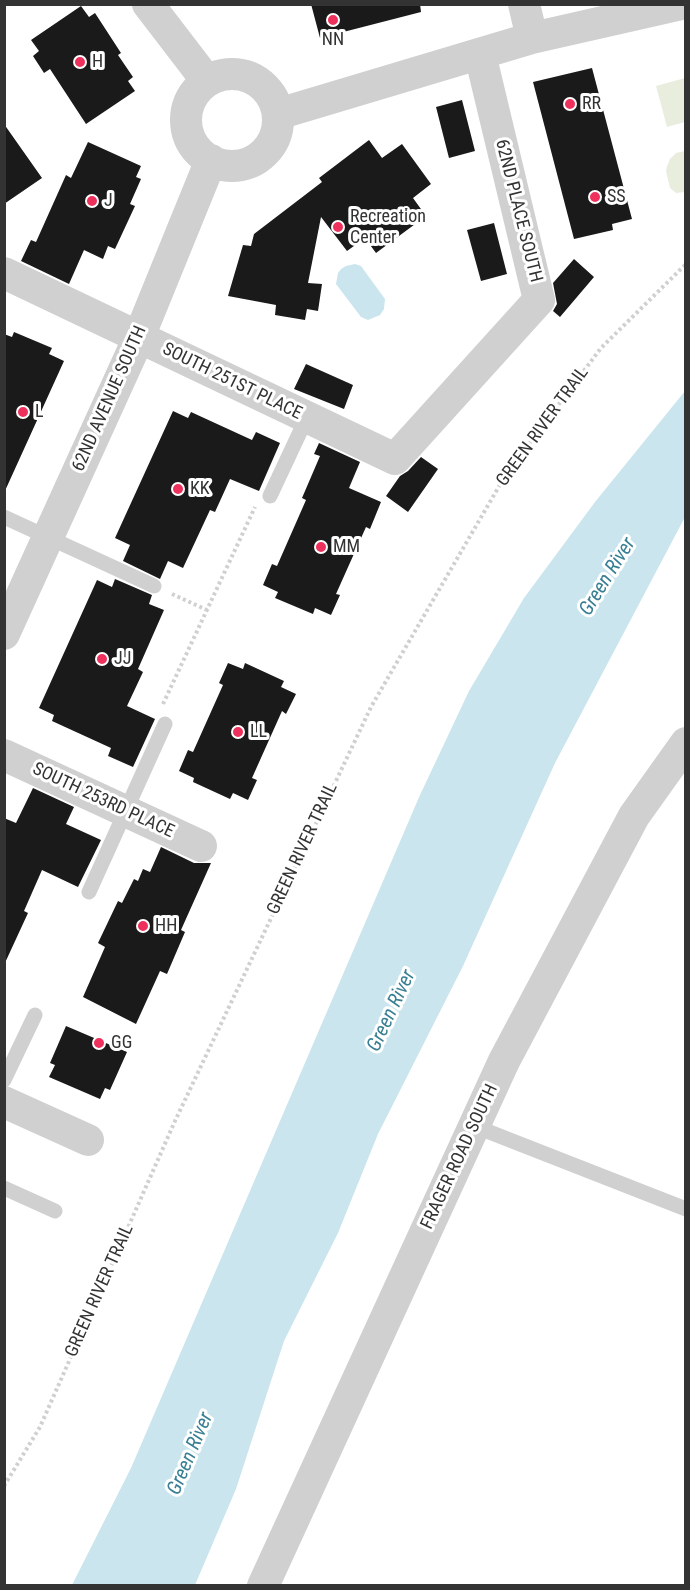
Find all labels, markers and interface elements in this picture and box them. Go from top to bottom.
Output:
marker: NN [326,13,340,27]
place label: NN [322,29,344,51]
place label: H [92,51,103,73]
marker: H [73,55,87,69]
place label: RR [582,93,601,115]
marker: RR [563,97,577,111]
street label: 62ND PLACE SOUTH [490,137,546,285]
place label: SS [607,186,626,208]
place label: J [104,190,113,212]
marker: SS [588,190,602,204]
marker: J [85,194,99,208]
place label: Recreation Center [350,206,426,248]
marker: Recreation Center [331,220,345,234]
street label: 62ND AVENUE SOUTH [68,323,152,475]
street label: SOUTH 251ST PLACE [159,339,305,425]
street label: GREEN RIVER TRAIL [492,363,594,491]
place label: L [35,401,44,423]
marker: L [16,405,30,419]
place label: KK [190,478,210,500]
marker: KK [171,482,185,496]
water label: Green River [575,534,641,620]
place label: MM [333,536,360,558]
marker: MM [314,540,328,554]
place label: JJ [114,648,131,670]
marker: JJ [95,652,109,666]
place label: LL [250,721,267,743]
marker: LL [231,725,245,739]
street label: SOUTH 253RD PLACE [29,759,177,843]
street label: GREEN RIVER TRAIL [263,780,343,918]
place label: HH [155,915,177,937]
marker: HH [136,919,150,933]
water label: Green River [363,966,421,1056]
place label: GG [111,1032,132,1054]
marker: GG [92,1036,106,1050]
street label: FRAGER ROAD SOUTH [417,1081,503,1233]
street label: GREEN RIVER TRAIL [61,1222,139,1360]
water label: Green River [163,1409,219,1499]

